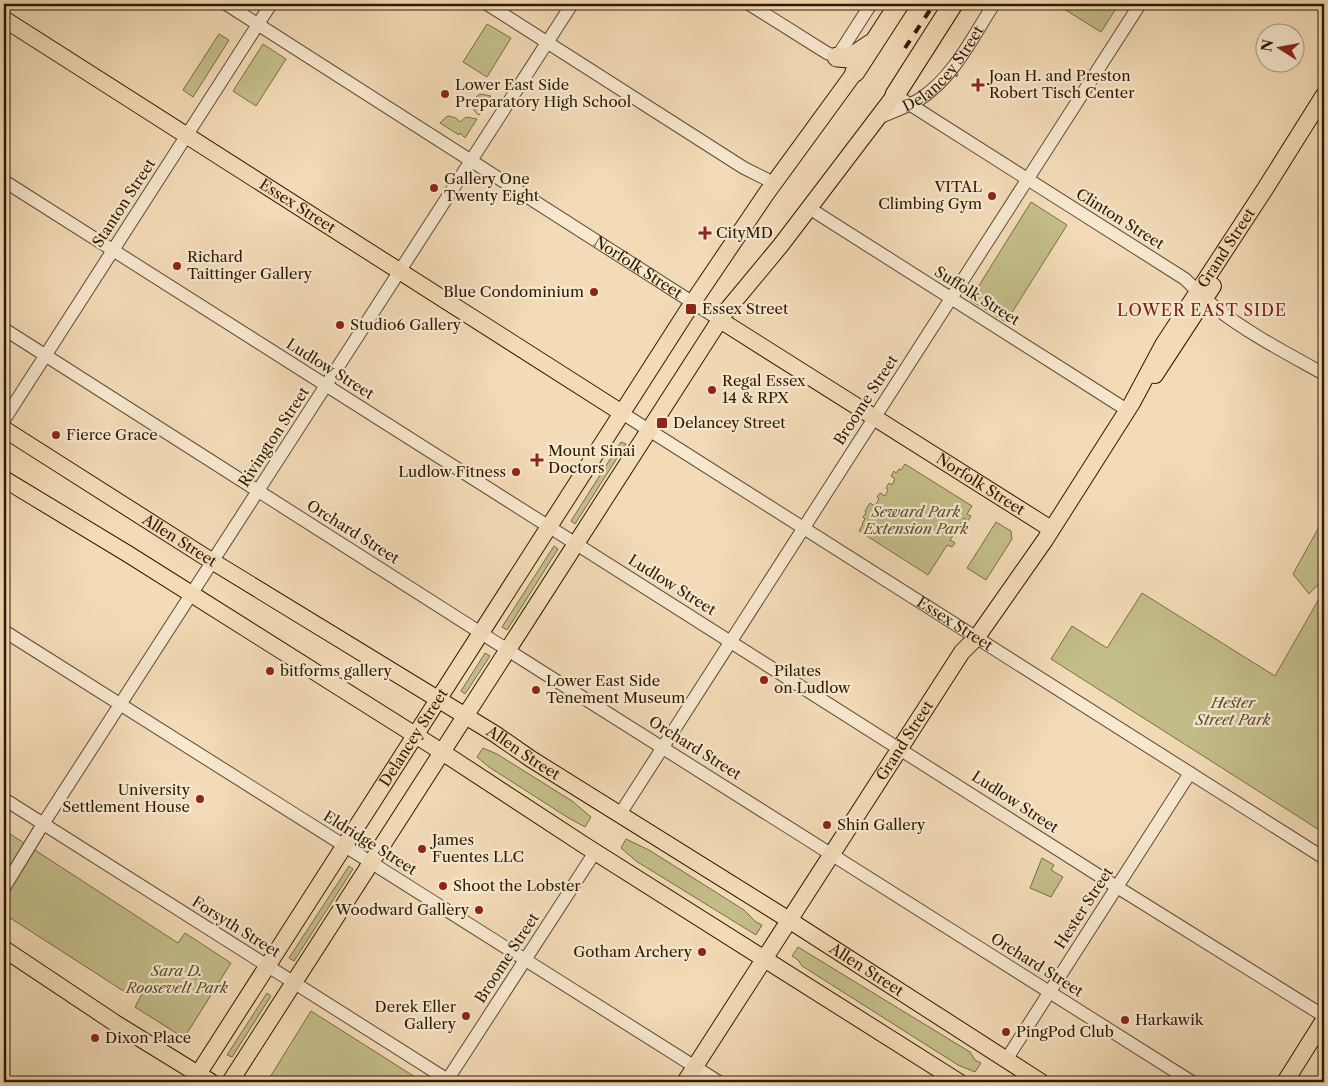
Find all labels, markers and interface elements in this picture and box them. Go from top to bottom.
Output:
street label: Delancey Street [899,21,988,116]
north arrow [1256,22,1306,72]
text: N [1257,38,1277,53]
place label: Joan H. and Preston Robert Tisch Center [987,66,1135,102]
place label: Lower East Side Preparatory High School [455,75,632,111]
marker: Joan H. and Preston Robert Tisch Center [971,78,985,92]
marker: Lower East Side Preparatory High School [439,88,451,100]
street label: Stanton Street [88,154,160,251]
place label: Gallery One Twenty Eight [444,169,540,205]
street label: Essex Street [256,174,340,237]
place label: VITAL Climbing Gym [878,177,982,213]
marker: Gallery One Twenty Eight [428,182,440,194]
street label: Clinton Street [1073,184,1168,254]
marker: VITAL Climbing Gym [986,190,998,202]
street label: Grand Street [1193,204,1259,291]
place label: CityMD [716,223,773,242]
marker: CityMD [698,226,712,240]
street label: Norfolk Street [590,232,687,303]
place label: Richard Taittinger Gallery [187,247,313,283]
marker: Richard Taittinger Gallery [171,260,183,272]
street label: Suffolk Street [931,262,1024,330]
place label: Blue Condominium [443,282,584,301]
marker: Blue Condominium [588,286,600,298]
place label: Essex Street [702,299,789,318]
district label: LOWER EAST SIDE [1117,300,1287,320]
marker: Essex Street [684,302,698,316]
place label: Studio6 Gallery [350,315,462,334]
marker: Studio6 Gallery [334,319,346,331]
street label: Ludlow Street [283,334,378,403]
street label: Broome Street [829,350,902,448]
place label: Regal Essex 14 & RPX [722,371,806,407]
street label: Rivington Street [234,382,313,490]
marker: Regal Essex 14 & RPX [706,384,718,396]
place label: Delancey Street [673,413,786,432]
marker: Delancey Street [655,416,669,430]
place label: Fierce Grace [66,425,158,444]
marker: Fierce Grace [50,429,62,441]
place label: Mount Sinai Doctors [548,441,636,477]
street label: Norfolk Street [933,449,1029,519]
marker: Mount Sinai Doctors [530,453,544,467]
place label: Ludlow Fitness [398,462,506,481]
marker: Ludlow Fitness [510,466,522,478]
street label: Orchard Street [303,496,404,568]
park label: Seward Park Extension Park [863,502,969,538]
street label: Allen Street [138,509,221,571]
street label: Ludlow Street [625,550,720,619]
street label: Essex Street [913,592,997,655]
place label: bitforms gallery [280,661,392,680]
place label: Pilates on Ludlow [774,661,851,697]
marker: bitforms gallery [264,665,276,677]
place label: Lower East Side Tenement Museum [546,671,685,707]
marker: Pilates on Ludlow [758,674,770,686]
street label: Delancey Street [375,684,452,790]
marker: Lower East Side Tenement Museum [530,684,542,696]
park label: Hester Street Park [1194,693,1271,729]
street label: Grand Street [872,696,938,784]
street label: Orchard Street [645,712,746,784]
street label: Allen Street [482,721,564,784]
street label: Ludlow Street [968,766,1063,837]
place label: University Settlement House [62,780,191,816]
marker: University Settlement House [194,793,206,805]
street label: Eldridge Street [320,806,421,879]
place label: Shin Gallery [837,815,926,834]
marker: Shin Gallery [821,819,833,831]
place label: James Fuentes LLC [430,830,524,866]
marker: James Fuentes LLC [416,843,428,855]
street label: Hester Street [1050,863,1117,952]
place label: Shoot the Lobster [453,876,581,895]
marker: Shoot the Lobster [437,880,449,892]
street label: Forsyth Street [189,892,285,962]
place label: Woodward Gallery [334,900,470,919]
marker: Woodward Gallery [473,904,485,916]
street label: Broome Street [470,908,543,1006]
street label: Orchard Street [987,929,1088,1001]
street label: Allen Street [825,938,908,1001]
place label: Gotham Archery [573,942,693,961]
marker: Gotham Archery [696,946,708,958]
park label: Sara D. Roosevelt Park [125,961,228,997]
place label: Derek Eller Gallery [375,997,457,1033]
marker: Derek Eller Gallery [460,1010,472,1022]
place label: Harkawik [1135,1010,1205,1029]
marker: Harkawik [1119,1014,1131,1026]
place label: PingPod Club [1016,1022,1114,1041]
marker: PingPod Club [1000,1026,1012,1038]
place label: Dixon Place [105,1028,191,1047]
marker: Dixon Place [89,1032,101,1044]

